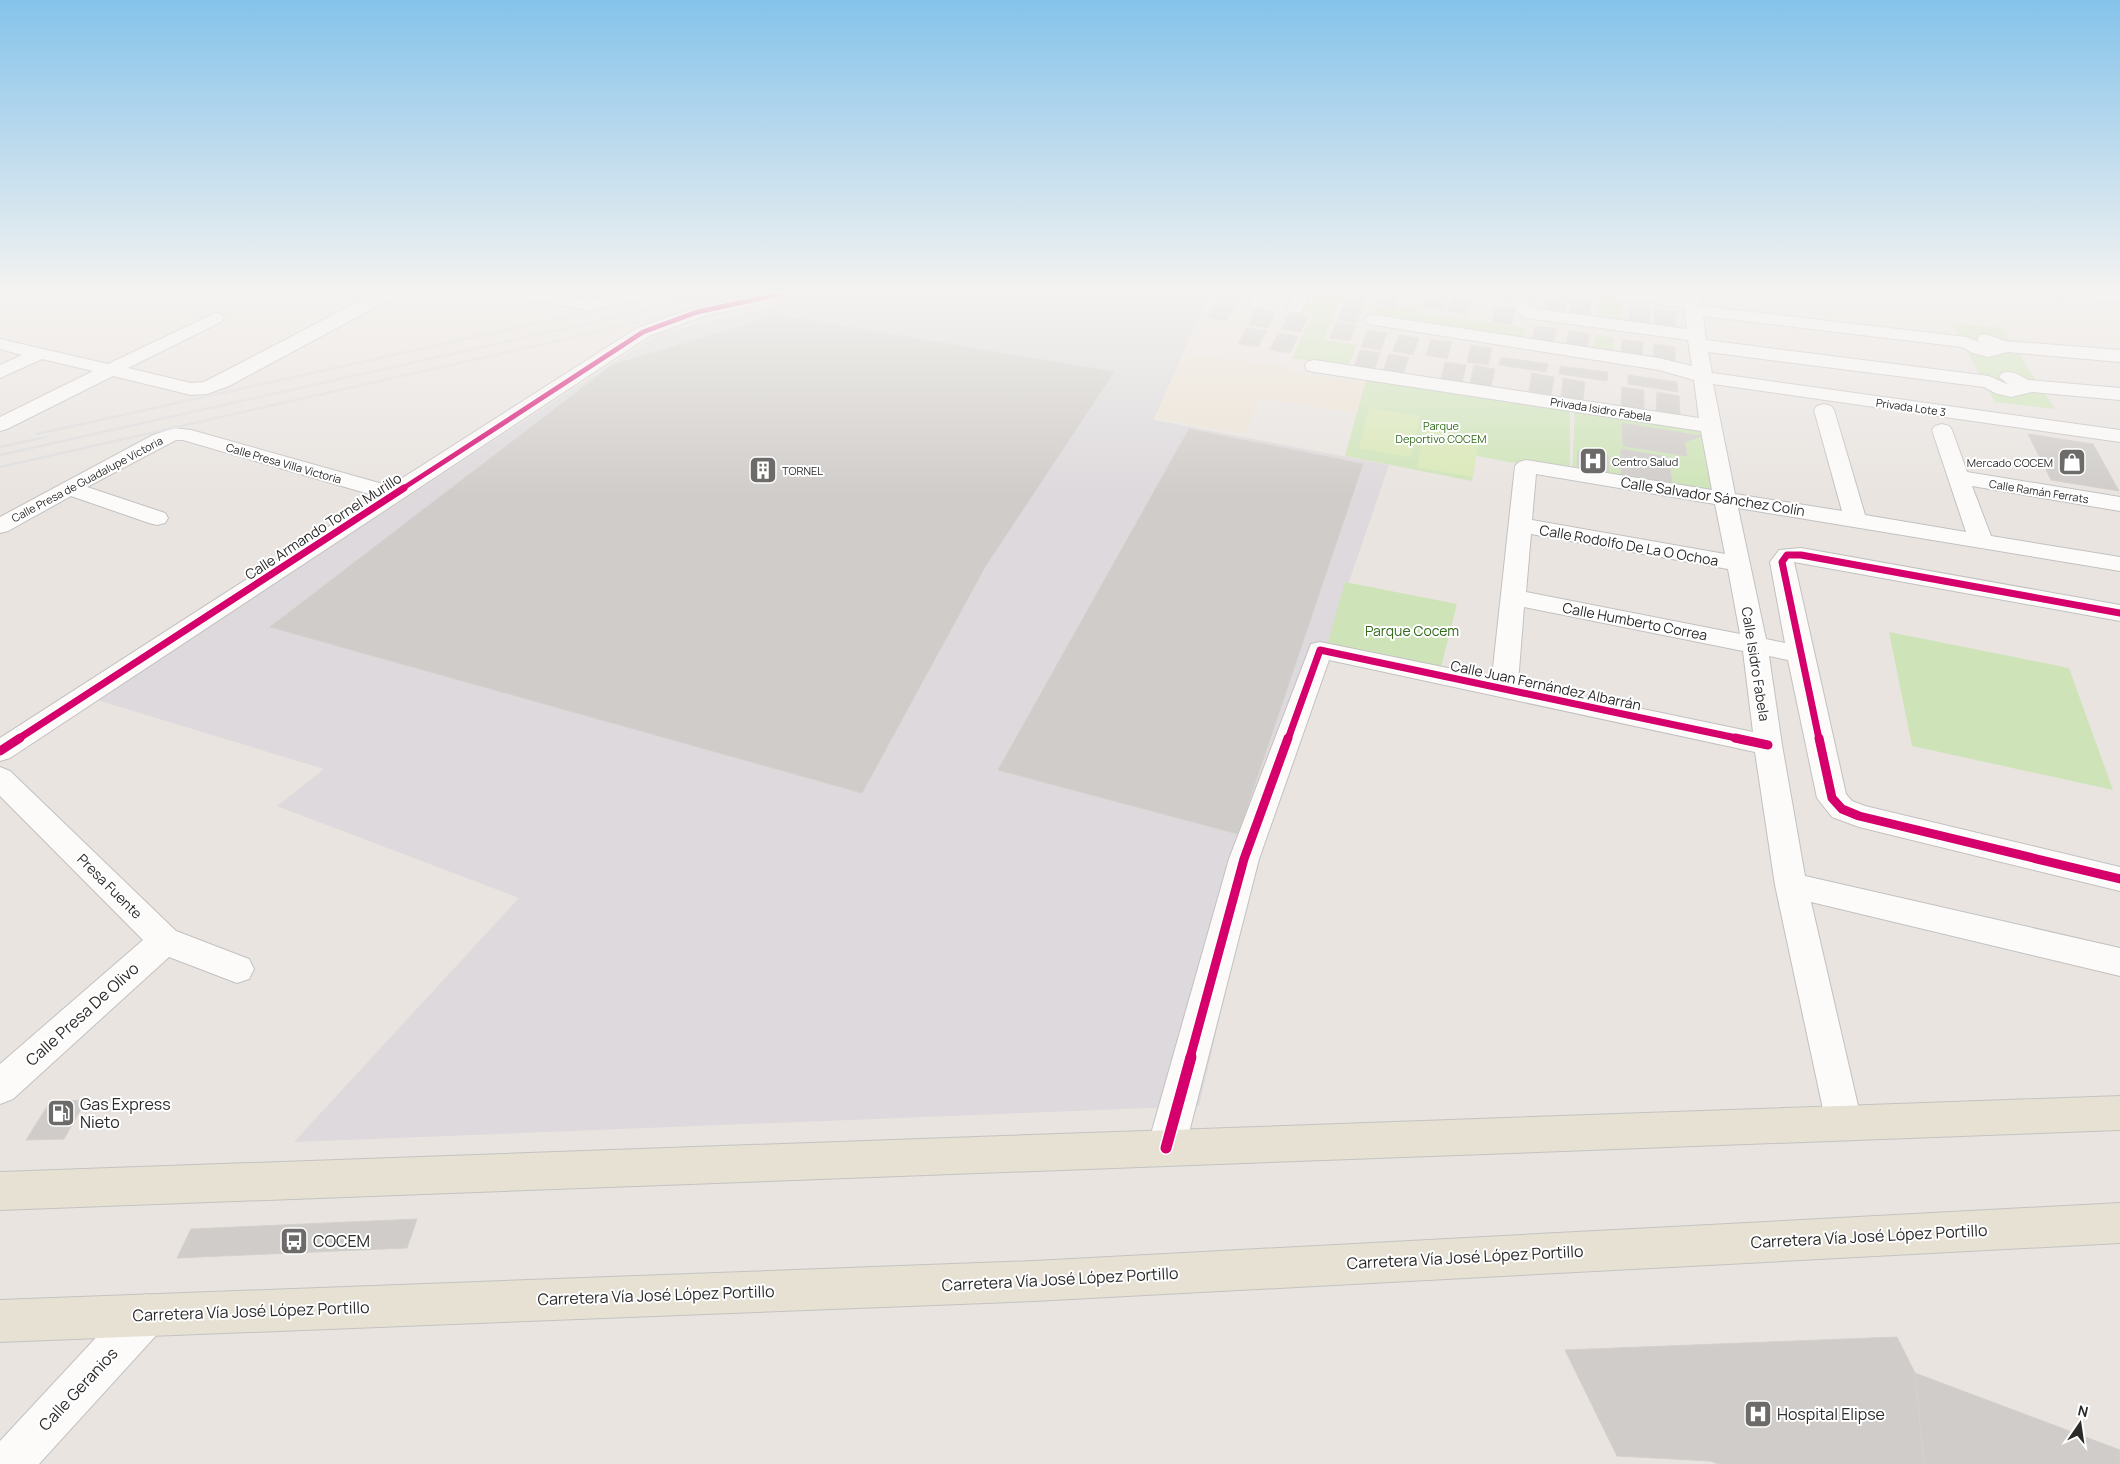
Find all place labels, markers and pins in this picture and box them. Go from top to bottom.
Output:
hospital icon: Centro Salud [1578,446,1608,476]
shop icon: Mercado COCEM [2057,447,2087,477]
place label: Centro Salud [1612,454,1678,469]
building icon: TORNEL [748,455,778,485]
place label: Mercado COCEM [1967,455,2053,470]
place label: TORNEL [782,463,823,478]
place label: Gas Express Nieto [80,1093,171,1133]
fuel station icon: Gas Express Nieto [46,1098,76,1128]
bus stop icon: COCEM [279,1226,309,1256]
place label: COCEM [313,1230,370,1252]
hospital icon: Hospital Elipse [1743,1399,1773,1429]
place label: Hospital Elipse [1777,1403,1885,1425]

